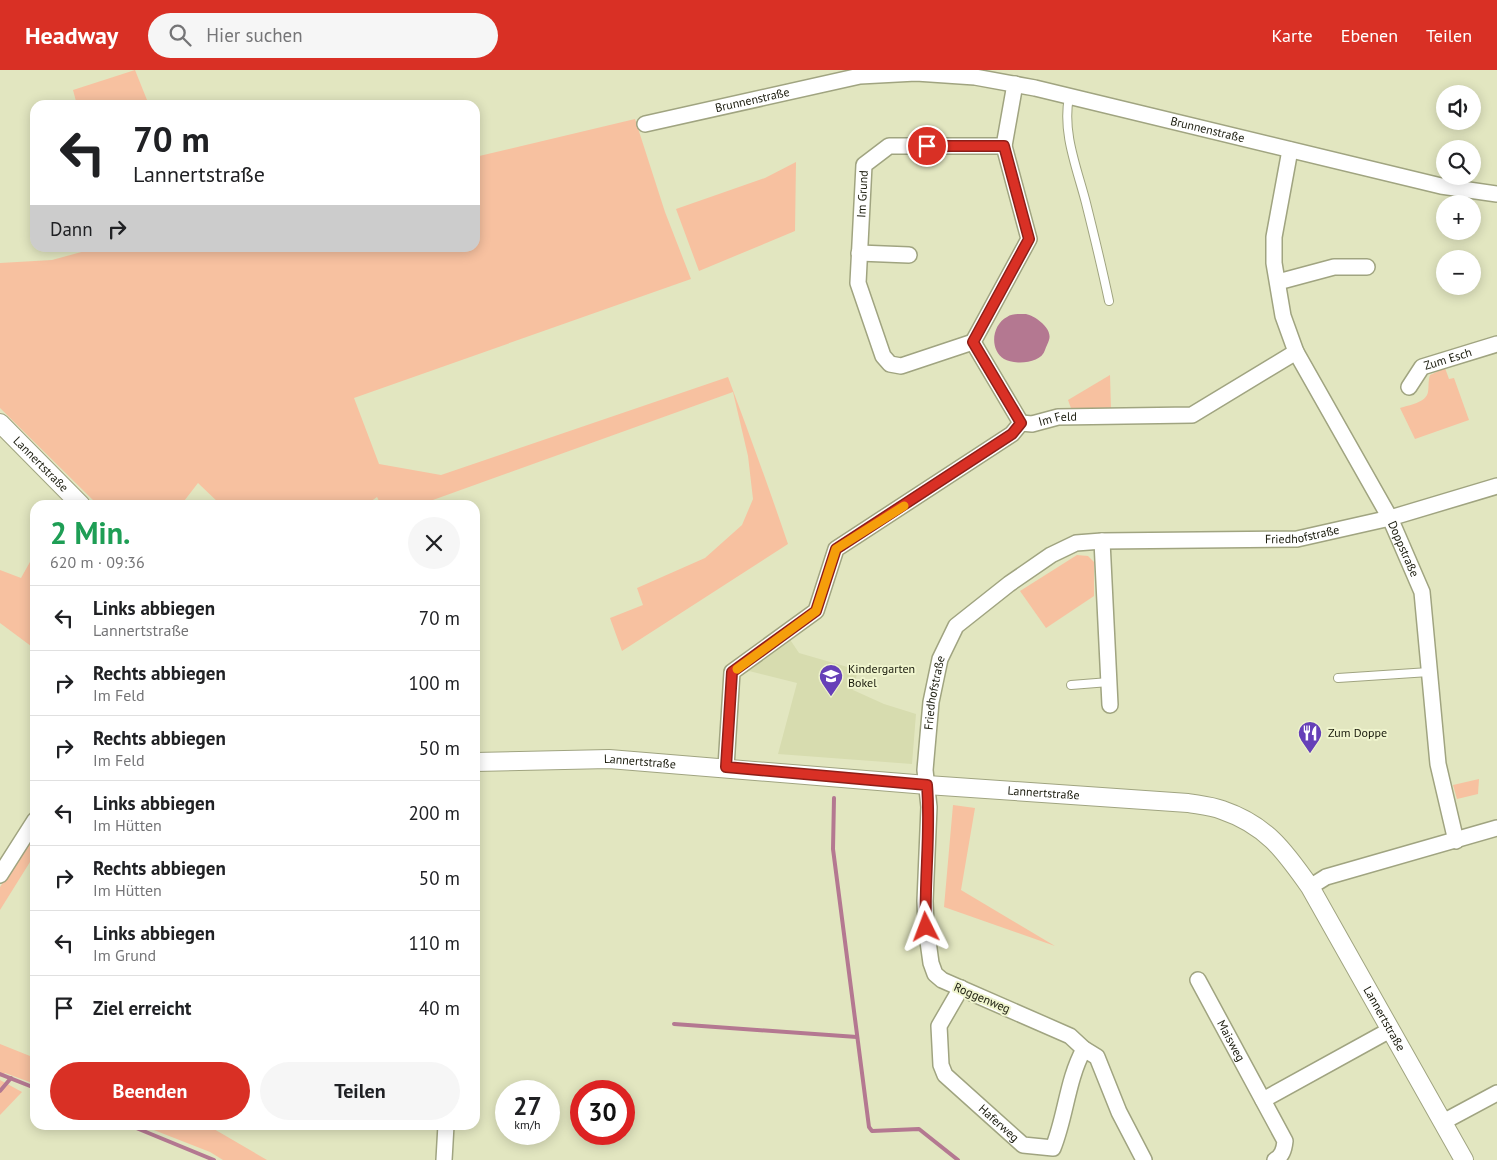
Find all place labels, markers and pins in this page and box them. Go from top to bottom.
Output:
pin [906,125,948,167]
place label: Kindergarten Bokel [848,661,915,690]
school or university icon: Kindergarten Bokel [818,663,844,697]
restaurant icon: Zum Doppe [1297,720,1323,754]
place label: Zum Doppe [1328,725,1387,740]

